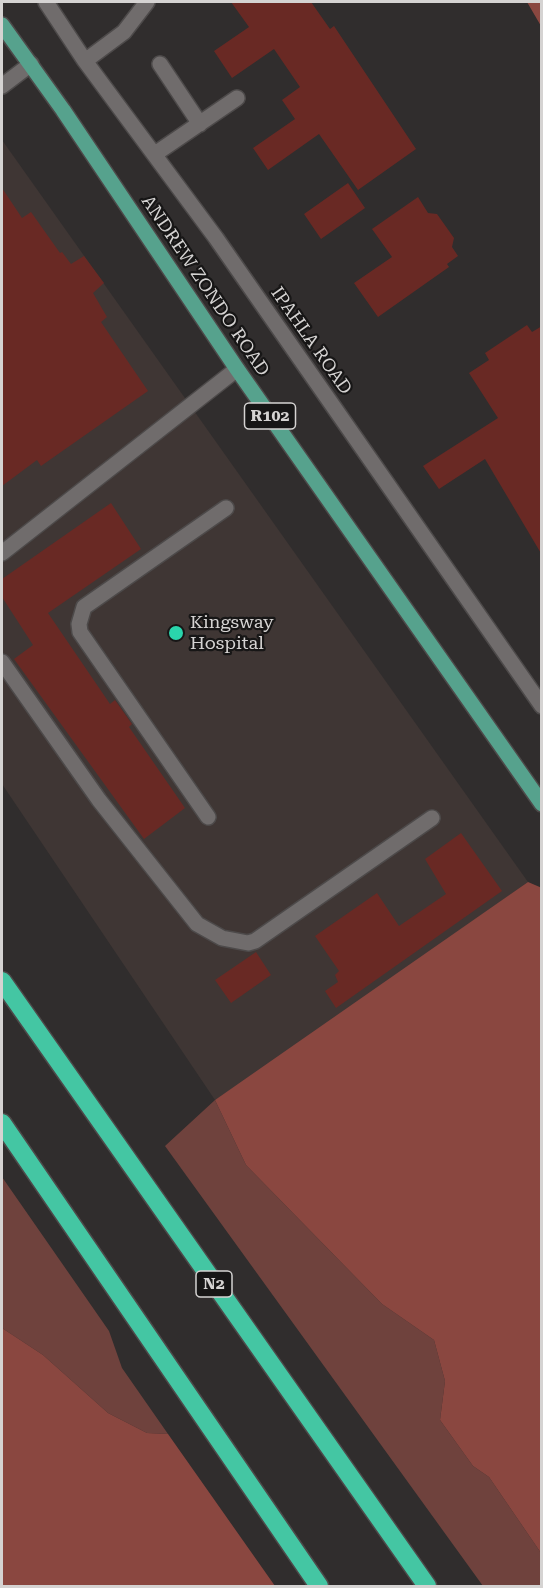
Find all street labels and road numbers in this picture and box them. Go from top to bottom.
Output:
street label: ANDREW ZONDO ROAD [136,192,274,380]
street label: IPAHLA ROAD [266,283,356,399]
road number: R102 [244,403,296,429]
road number: N2 [196,1271,232,1297]

